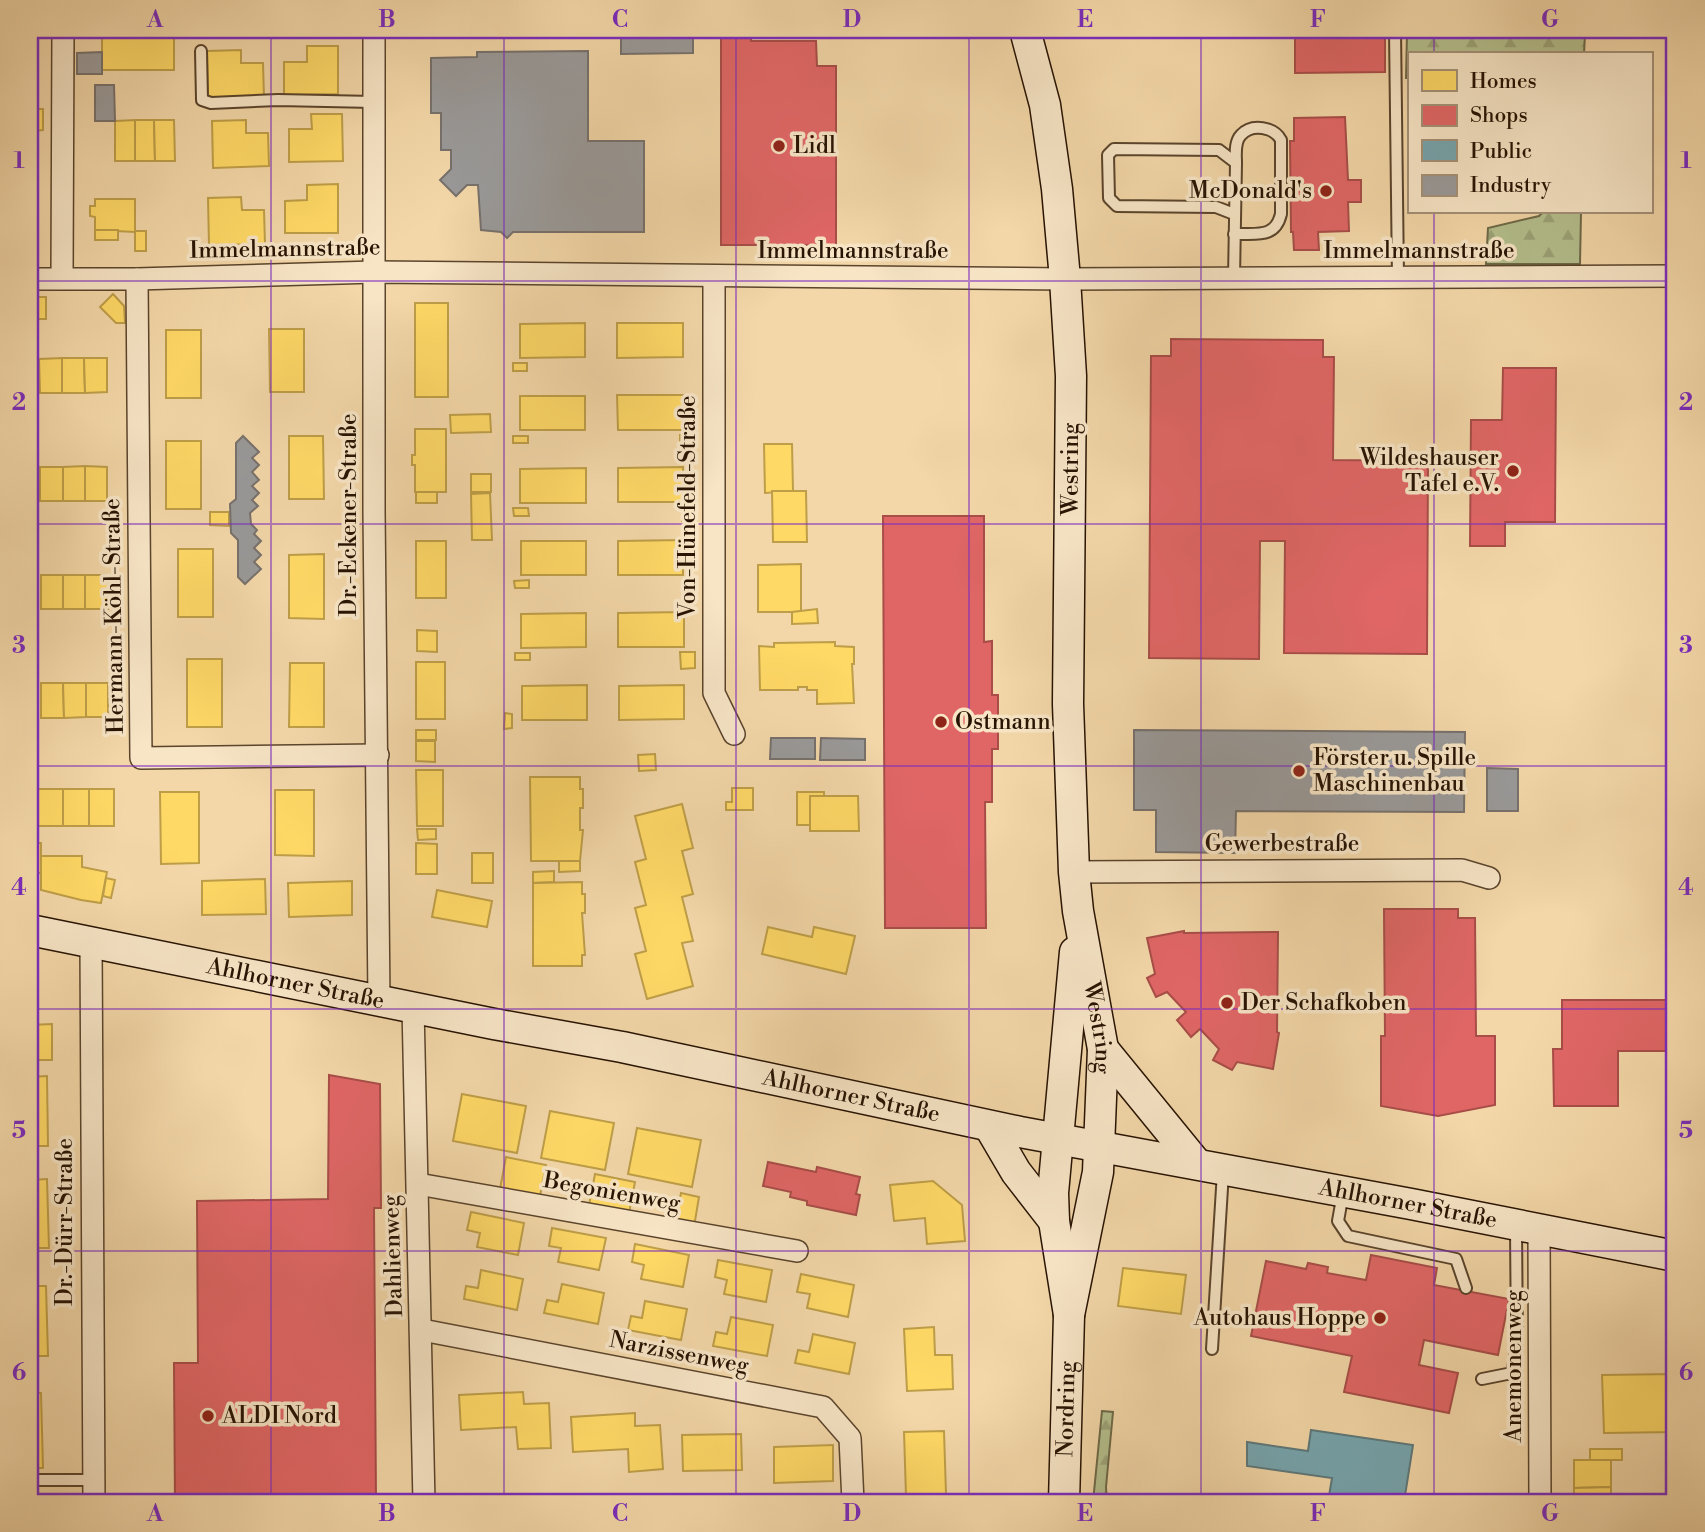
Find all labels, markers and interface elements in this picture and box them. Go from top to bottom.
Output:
text: A [146,6,164,34]
text: B [378,6,396,34]
text: C [612,6,628,34]
text: D [843,6,861,34]
text: E [1077,6,1093,34]
text: F [1310,6,1326,34]
text: G [1541,6,1559,34]
legend [1408,52,1652,214]
text: Homes [1470,69,1537,95]
text: Shops [1470,103,1528,129]
place label: Lidl [793,132,836,160]
marker: Lidl [771,138,787,154]
text: Public [1470,139,1532,165]
text: 1 [13,147,25,175]
text: 1 [1680,147,1692,175]
text: Industry [1470,173,1552,199]
place label: McDonald's [1189,177,1312,205]
marker: McDonald's [1318,183,1334,199]
street label: Immelmannstraße [189,233,381,265]
street label: Immelmannstraße [757,237,949,265]
street label: Immelmannstraße [1323,237,1515,265]
text: 2 [12,389,26,417]
text: 2 [1679,389,1693,417]
street label: Von-Hünefeld-Straße [674,395,702,620]
street label: Dr.-Eckener-Straße [335,413,363,617]
street label: Westring [1057,422,1085,517]
place label: Wildeshauser Tafel e.V. [1359,444,1499,498]
marker: Wildeshauser Tafel e.V. [1505,463,1521,479]
street label: Hermann-Köhl-Straße [98,498,130,734]
text: 3 [12,632,26,660]
text: 3 [1679,632,1693,660]
place label: Ostmann [955,708,1051,736]
marker: Ostmann [933,714,949,730]
place label: Förster u. Spille Maschinenbau [1313,744,1476,798]
marker: Förster u. Spille Maschinenbau [1291,763,1307,779]
street label: Gewerbestraße [1205,830,1359,858]
text: 4 [11,874,27,902]
text: 4 [1678,874,1694,902]
street label: Ahlhorner Straße [203,952,387,1015]
street label: Westring [1077,978,1117,1075]
place label: Der Schafkoben [1241,989,1407,1017]
marker: Der Schafkoben [1219,995,1235,1011]
street label: Ahlhorner Straße [759,1063,943,1129]
text: 5 [12,1117,26,1145]
text: 5 [1679,1117,1693,1145]
street label: Dr.-Dürr-Straße [51,1138,79,1306]
street label: Begonienweg [540,1166,683,1218]
street label: Ahlhorner Straße [1316,1173,1499,1235]
street label: Dahlienweg [377,1194,409,1318]
street label: Anemonenweg [1500,1290,1528,1443]
place label: Autohaus Hoppe [1193,1304,1366,1332]
marker: Autohaus Hoppe [1372,1310,1388,1326]
street label: Narzissenweg [607,1326,751,1380]
text: 6 [12,1359,26,1387]
text: 6 [1679,1359,1693,1387]
street label: Nordring [1051,1360,1082,1458]
place label: ALDI Nord [221,1402,337,1430]
marker: ALDI Nord [200,1408,216,1424]
text: A [146,1500,164,1528]
text: B [378,1500,396,1528]
text: C [612,1500,628,1528]
text: D [843,1500,861,1528]
text: E [1077,1500,1093,1528]
text: F [1310,1500,1326,1528]
text: G [1541,1500,1559,1528]

